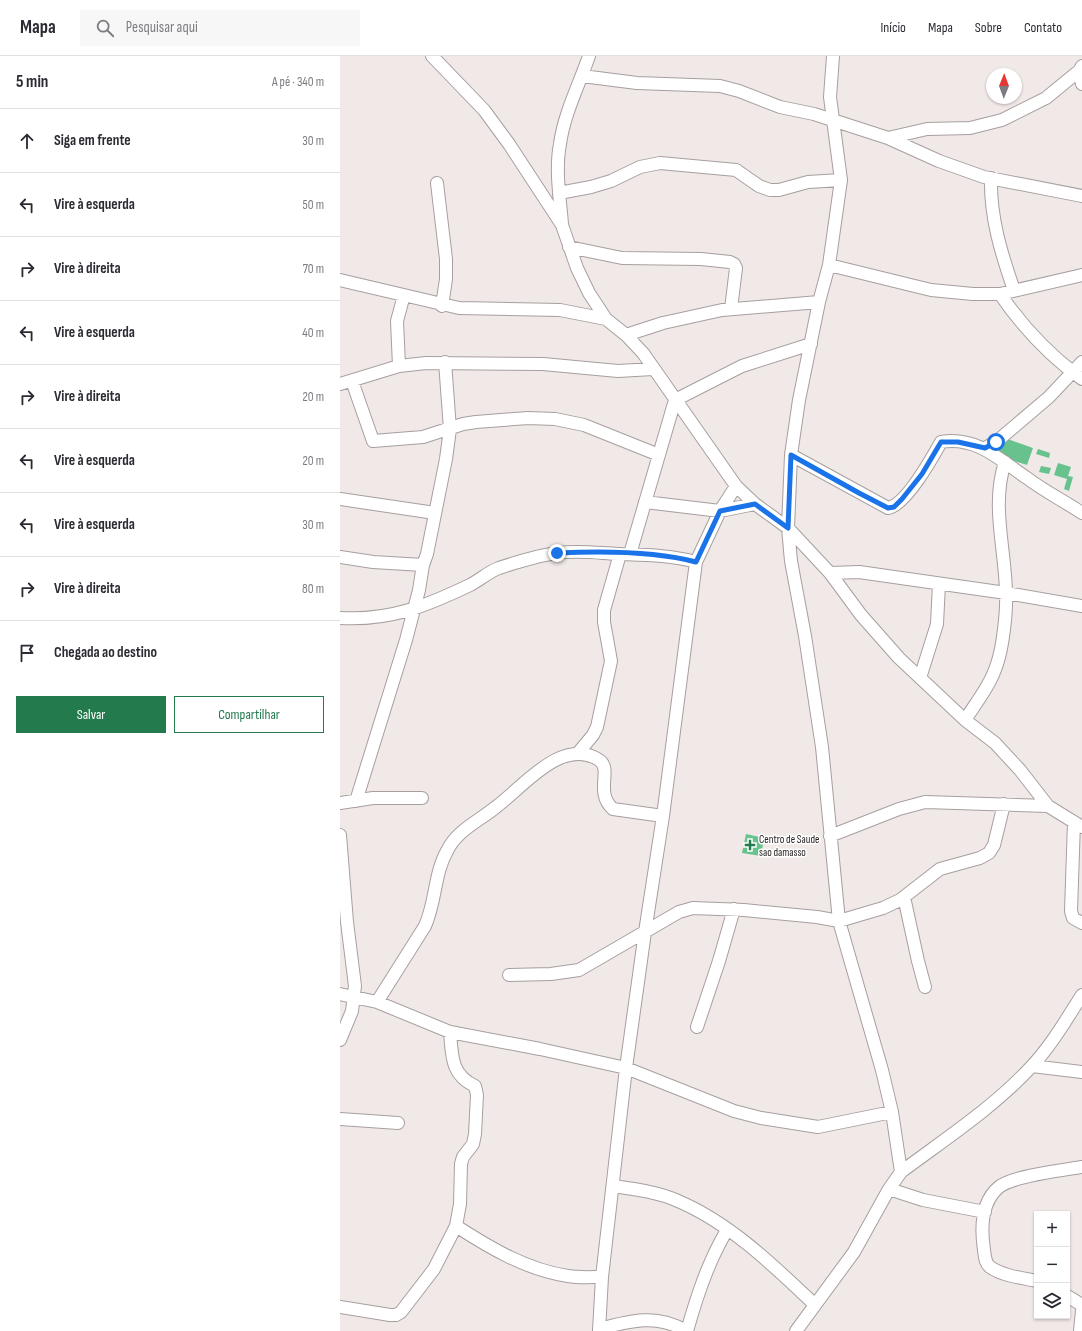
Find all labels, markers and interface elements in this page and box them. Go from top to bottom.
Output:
search box [80,10,360,46]
text: Mapa [20,16,56,39]
icon: search [94,17,116,39]
text: Pesquisar aqui [126,18,198,37]
text: Início [880,19,906,36]
text: Mapa [928,19,953,36]
text: Sobre [975,19,1002,36]
text: Contato [1024,19,1062,36]
north arrow [986,68,1022,104]
text: 5 min [16,72,48,92]
text: A pé · 340 m [272,74,324,90]
icon: ahead [16,130,38,152]
text: Siga em frente [54,131,131,150]
text: 30 m [302,133,324,149]
icon: left [16,194,38,216]
text: Vire à esquerda [54,195,135,214]
text: 50 m [303,197,324,213]
icon: right [16,258,38,280]
text: Vire à direita [54,259,121,278]
text: 70 m [303,261,324,277]
icon: left [16,322,38,344]
text: Vire à esquerda [54,323,135,342]
text: 40 m [302,325,324,341]
icon: right [16,386,38,408]
text: Vire à direita [54,387,121,406]
text: 20 m [302,389,324,405]
route start [987,433,1005,451]
icon: left [16,450,38,472]
text: Vire à esquerda [54,451,135,470]
text: 20 m [302,453,324,469]
icon: left [16,514,38,536]
text: Vire à esquerda [54,515,135,534]
text: 30 m [302,517,324,533]
route end [548,544,566,562]
icon: right [16,578,38,600]
text: Vire à direita [54,579,121,598]
text: 80 m [302,581,324,597]
icon: arrive [16,642,38,664]
text: Chegada ao destino [54,643,157,662]
button: Salvar [16,696,166,733]
button: Compartilhar [174,696,324,733]
place label: Centro de Saude sao damasso [759,833,819,859]
marker: Centro de Saude sao damasso [744,839,756,851]
map controls [1034,1211,1070,1319]
button: + [1034,1211,1070,1247]
button: − [1034,1247,1070,1283]
button: layers [1034,1283,1070,1319]

